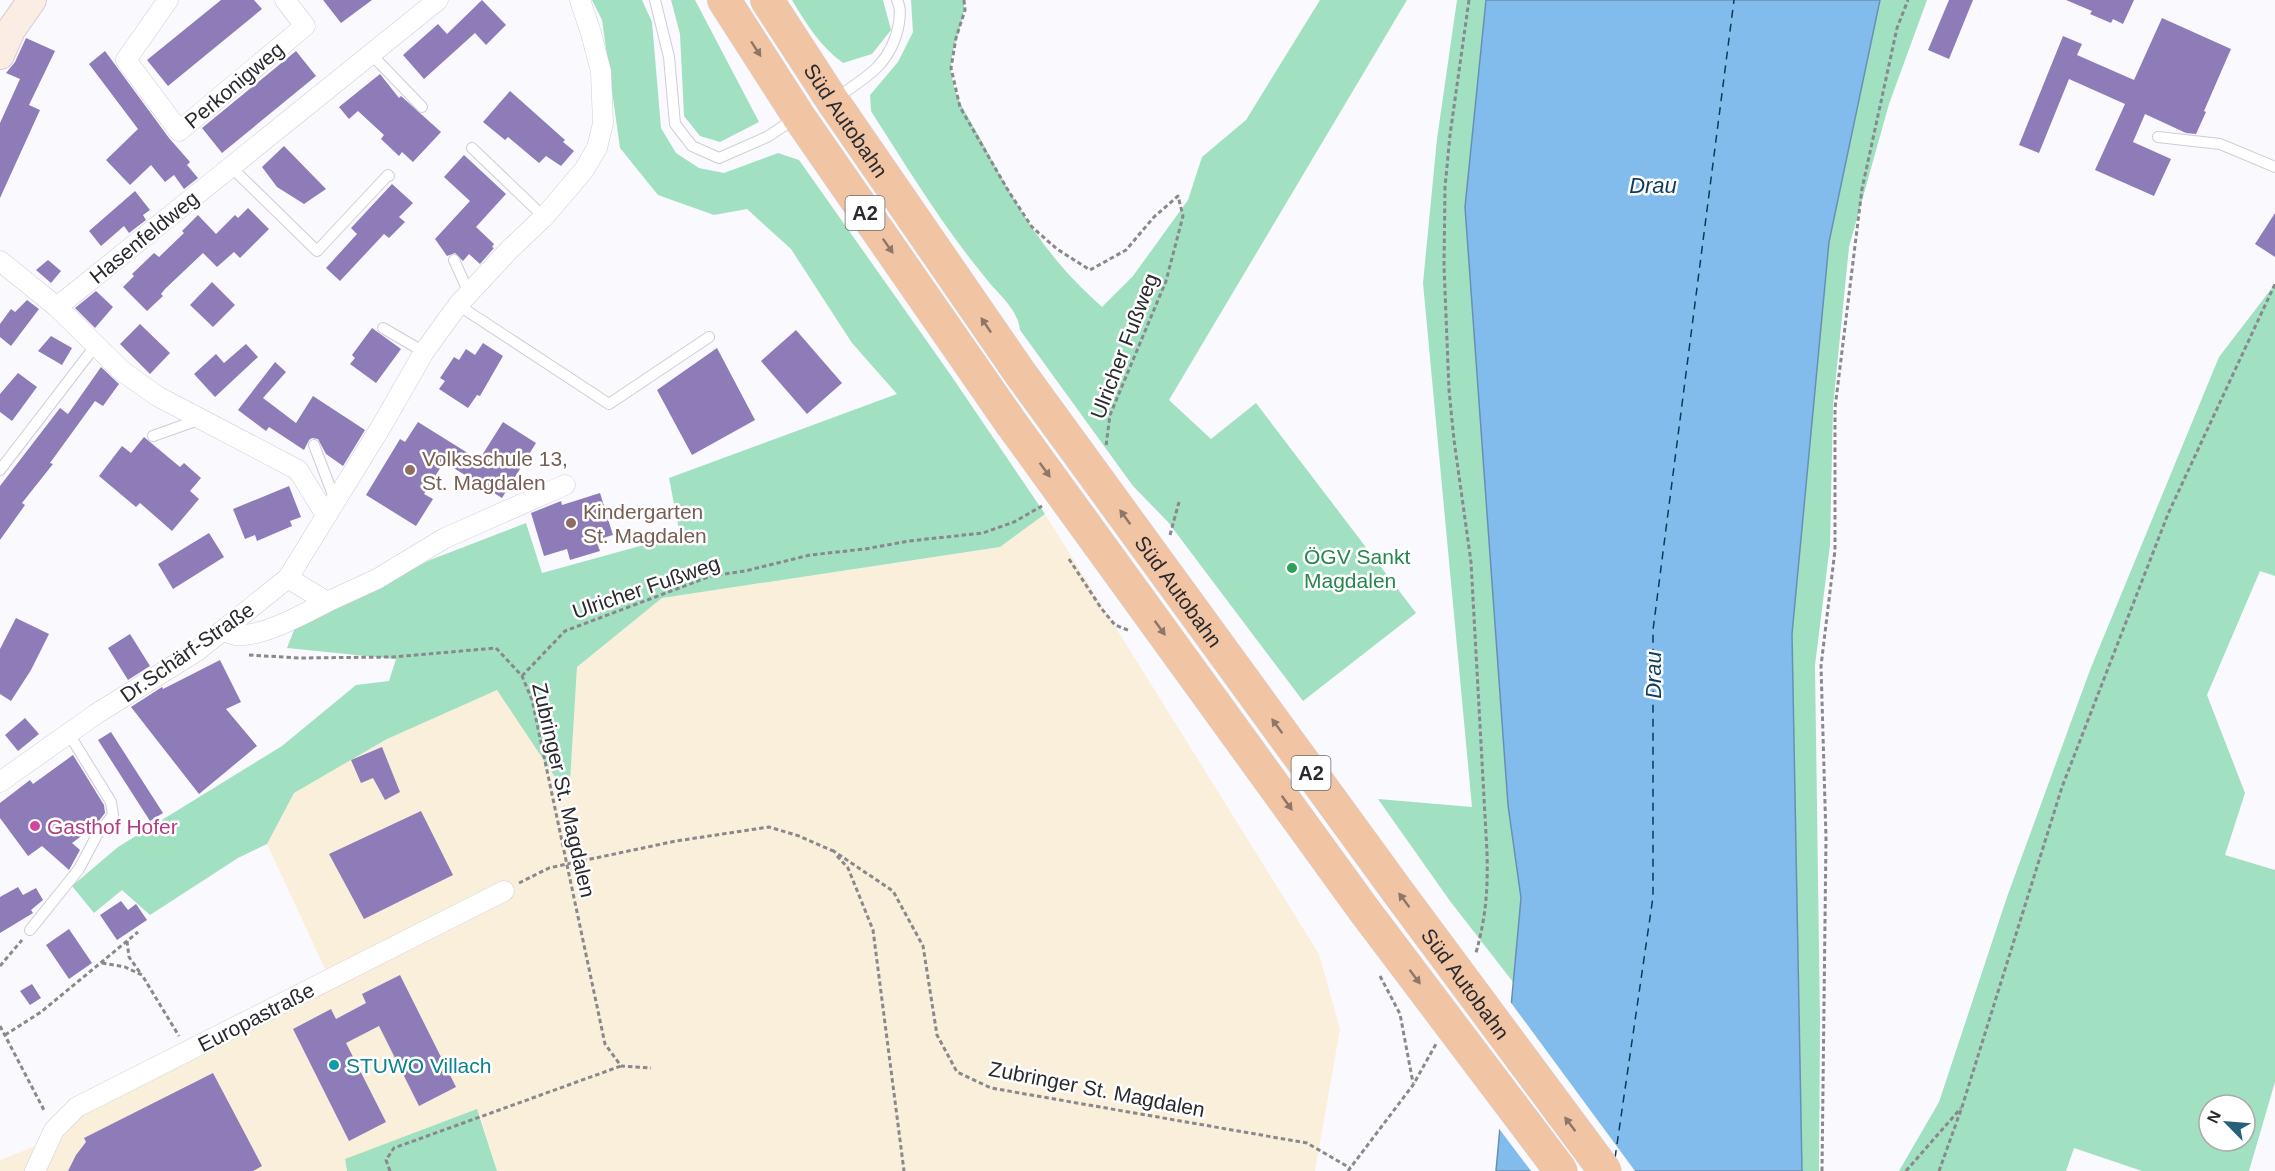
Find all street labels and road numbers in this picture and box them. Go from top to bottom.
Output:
street label: Perkonigweg [180,37,288,133]
street label: Süd Autobahn [800,59,893,181]
street label: Hasenfeldweg [85,186,203,288]
road number: A2 [846,196,884,230]
street label: Ulricher Fußweg [1086,270,1162,422]
street label: Süd Autobahn [1131,531,1227,651]
street label: Ulricher Fußweg [569,551,723,623]
street label: Dr.Schärf-Straße [116,597,258,707]
street label: Zubringer St. Magdalen [528,680,600,900]
road number: A2 [1292,756,1330,790]
street label: Süd Autobahn [1417,924,1514,1043]
street label: Europastraße [194,978,318,1056]
street label: Zubringer St. Magdalen [987,1057,1207,1121]

